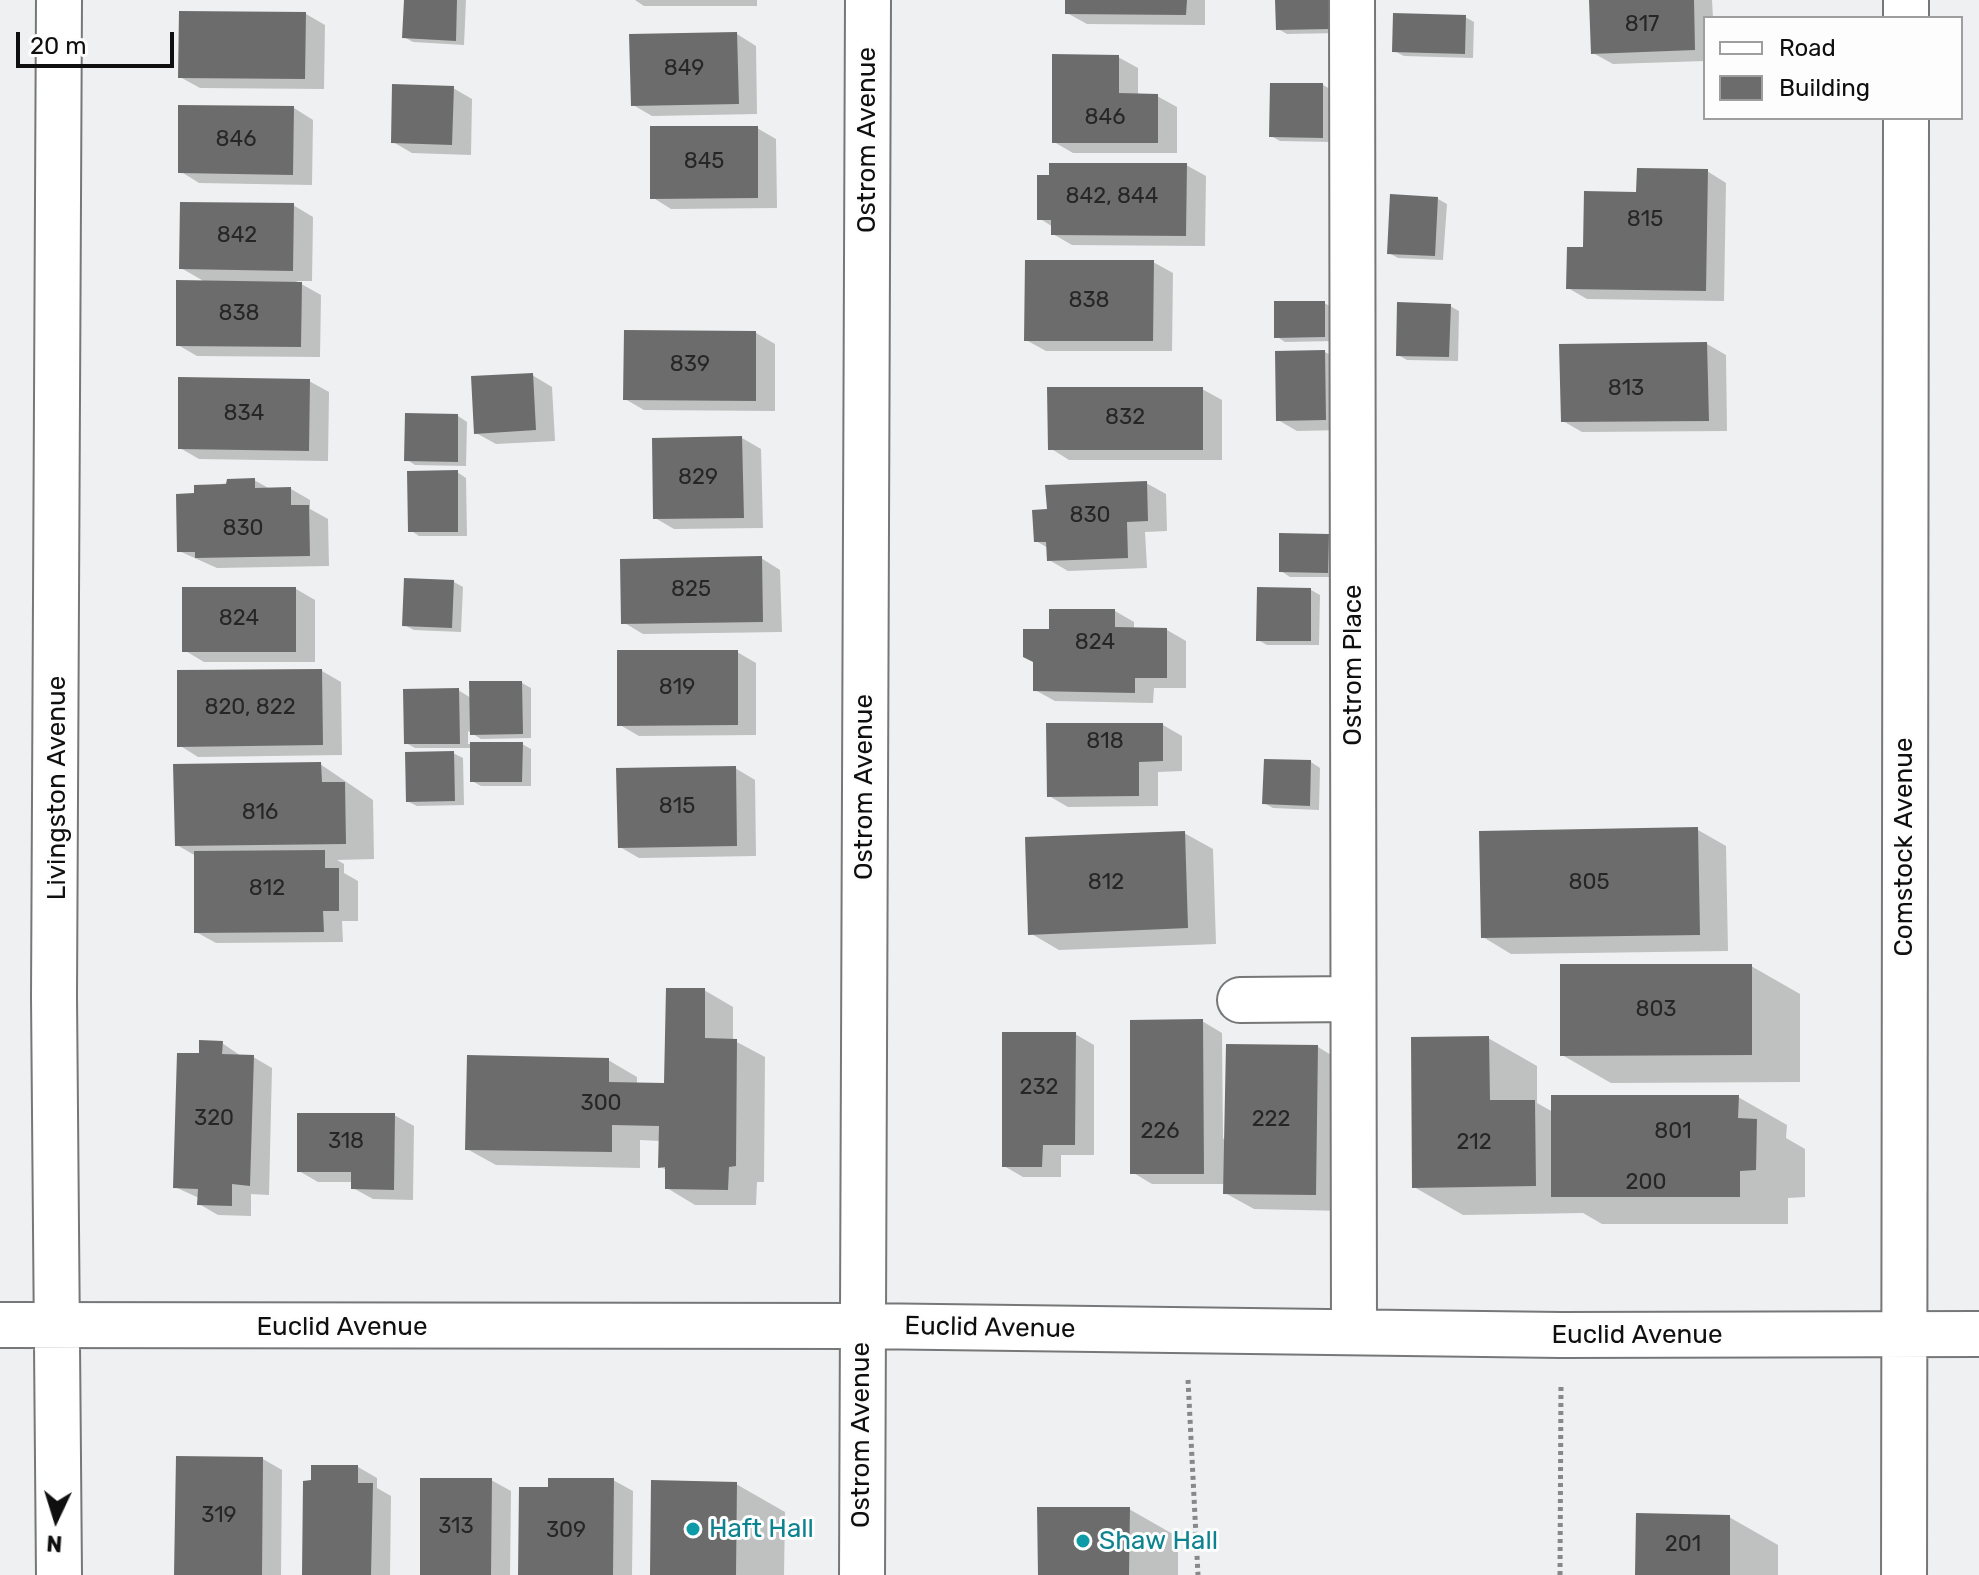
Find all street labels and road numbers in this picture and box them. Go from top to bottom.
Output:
street label: Ostrom Avenue [851,47,883,233]
street label: Ostrom Place [1337,584,1369,746]
street label: Livingston Avenue [41,676,73,900]
street label: Ostrom Avenue [848,694,880,880]
street label: Comstock Avenue [1888,738,1920,956]
street label: Euclid Avenue [256,1311,428,1343]
street label: Euclid Avenue [904,1311,1076,1345]
street label: Euclid Avenue [1551,1319,1723,1351]
street label: Ostrom Avenue [845,1342,877,1528]

